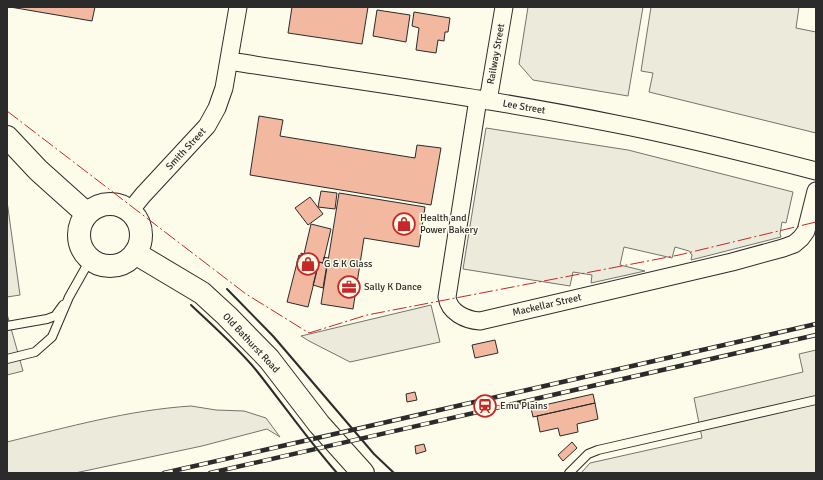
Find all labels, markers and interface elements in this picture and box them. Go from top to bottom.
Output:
street label: Railway Street [485,22,507,85]
street label: Lee Street [502,97,547,117]
street label: Smith Street [163,125,209,173]
shop icon: Health and Power Bakery [391,211,417,237]
place label: Health and Power Bakery [420,212,478,236]
shop icon: G & K Glass [295,251,321,277]
place label: G & K Glass [324,258,373,270]
office icon: Sally K Dance [336,274,362,300]
place label: Sally K Dance [364,281,422,293]
street label: Mackellar Street [511,291,583,319]
street label: Old Bathurst Road [220,311,282,375]
station icon: Emu Plains [472,393,498,419]
place label: Emu Plains [500,400,548,412]

